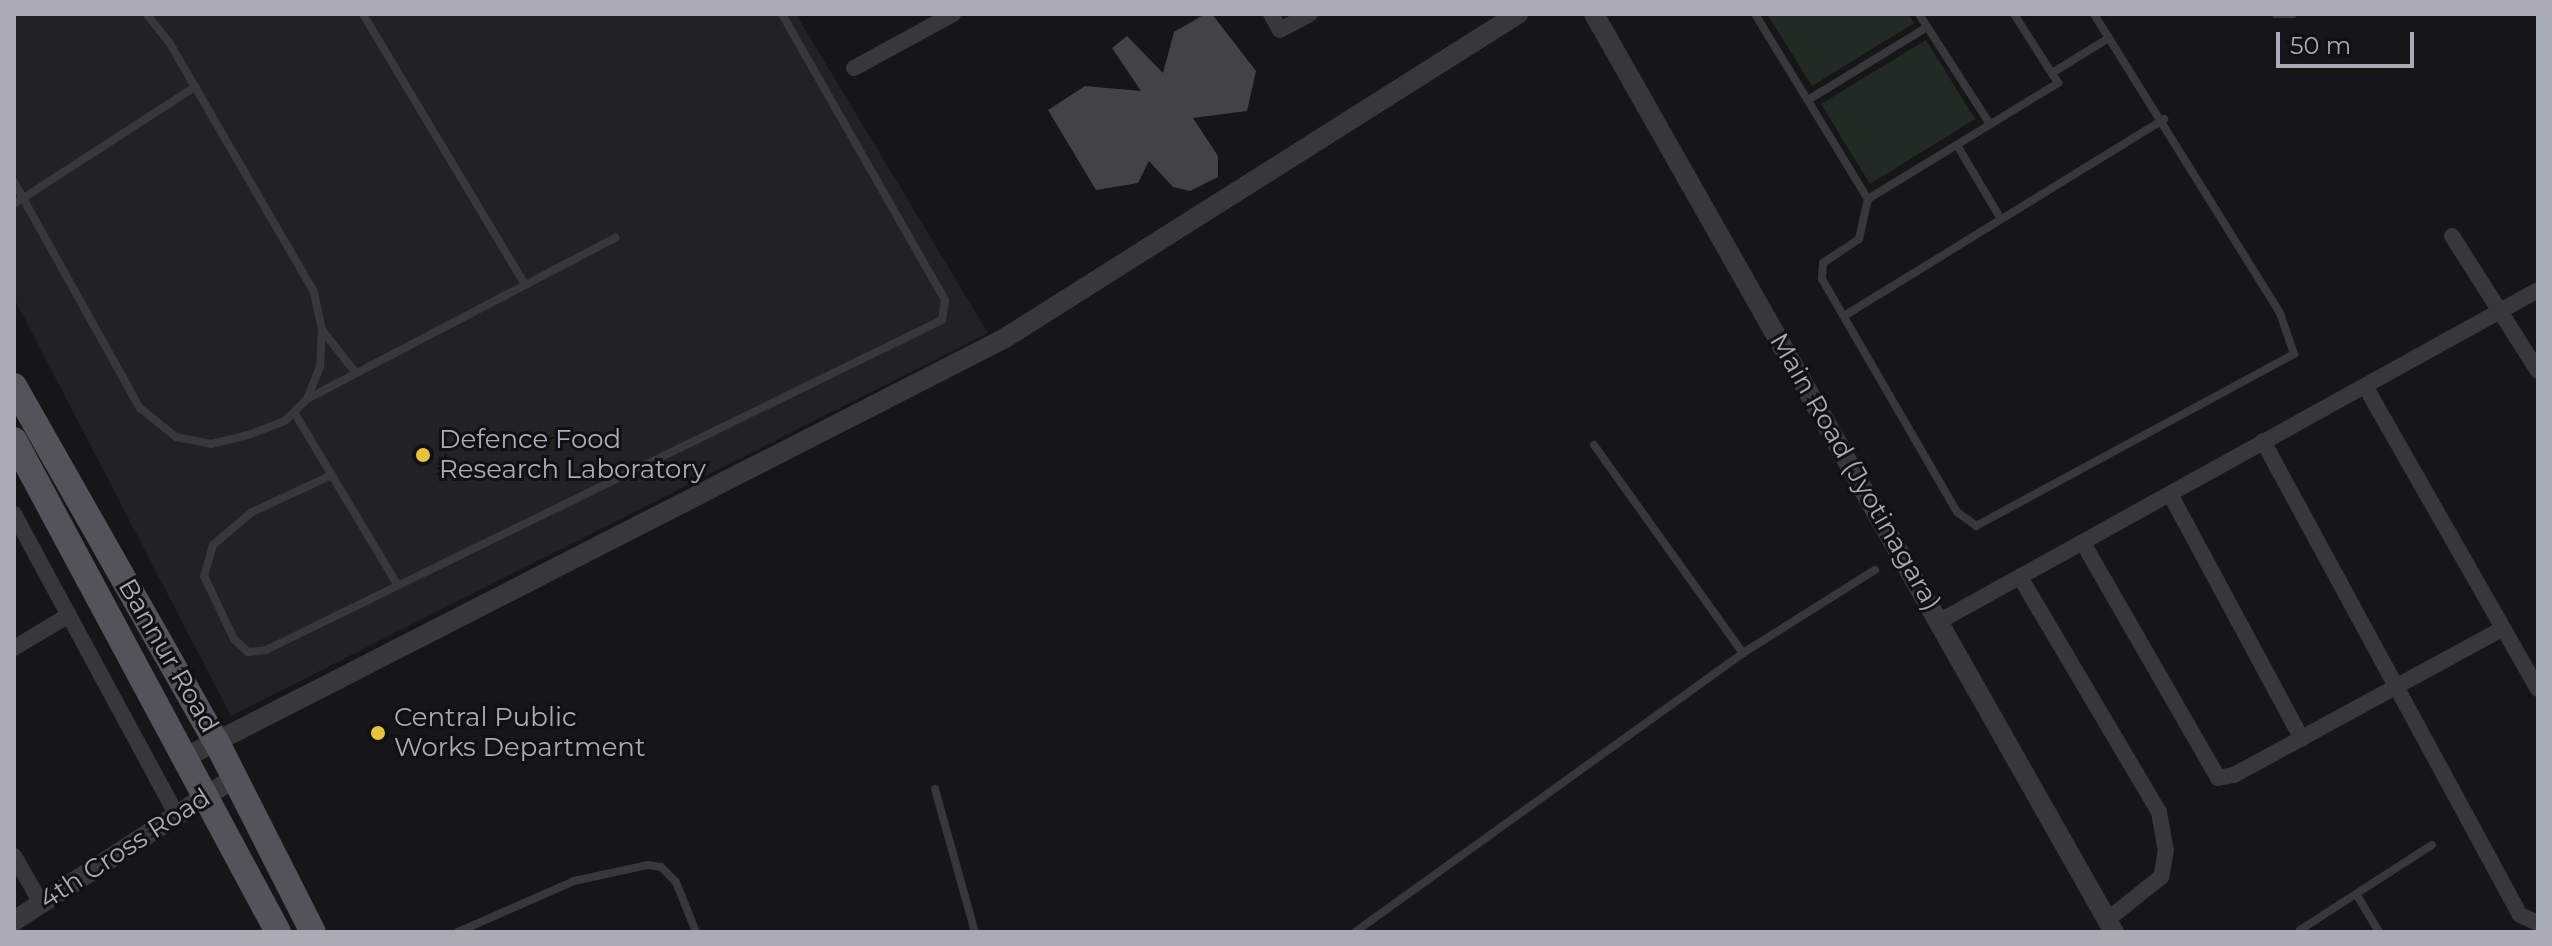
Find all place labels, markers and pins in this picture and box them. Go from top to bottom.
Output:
place label: Defence Food Research Laboratory [439,424,706,486]
marker: Defence Food Research Laboratory [414,446,432,464]
place label: Central Public Works Department [394,702,645,764]
marker: Central Public Works Department [369,724,387,742]

